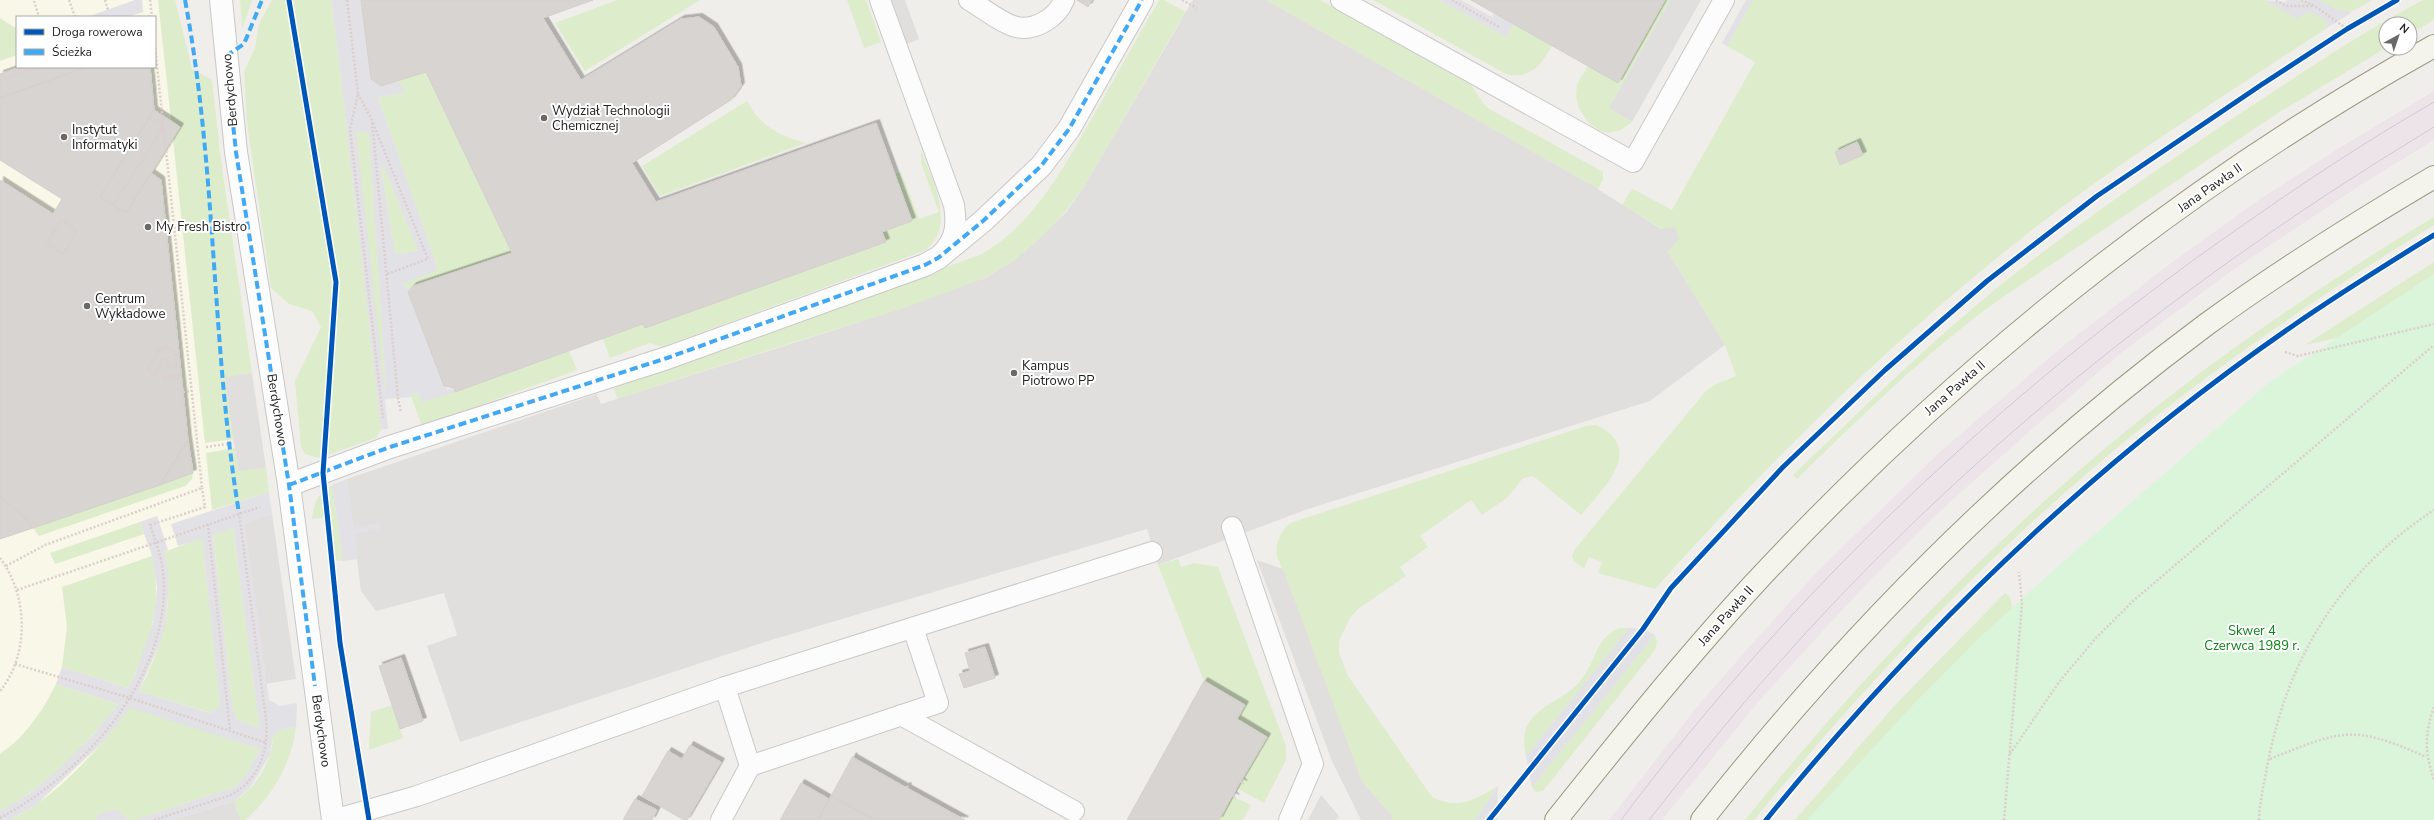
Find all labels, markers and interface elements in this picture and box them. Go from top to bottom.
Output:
legend [16,16,156,68]
north arrow [2378,16,2418,56]
text: N [2396,20,2412,37]
text: Droga rowerowa [52,24,143,40]
text: Ścieżka [52,44,92,60]
street label: Berdychowo [218,53,242,127]
place label: Wydział Technologii Chemicznej [552,102,670,135]
marker: Wydział Technologii Chemicznej [539,113,549,123]
place label: Instytut Informatyki [72,121,138,154]
marker: Instytut Informatyki [59,132,69,142]
street label: Jana Pawła II [2173,159,2246,217]
place label: My Fresh Bistro [156,218,247,236]
marker: My Fresh Bistro [143,222,153,232]
place label: Centrum Wykładowe [95,290,165,323]
marker: Centrum Wykładowe [82,301,92,311]
place label: Kampus Piotrowo PP [1022,357,1095,390]
street label: Jana Pawła II [1920,357,1989,420]
marker: Kampus Piotrowo PP [1009,368,1019,378]
street label: Berdychowo [262,373,292,447]
street label: Jana Pawła II [1694,582,1758,651]
park label: Skwer 4 Czerwca 1989 r. [2204,622,2300,655]
street label: Berdychowo [307,694,335,768]

